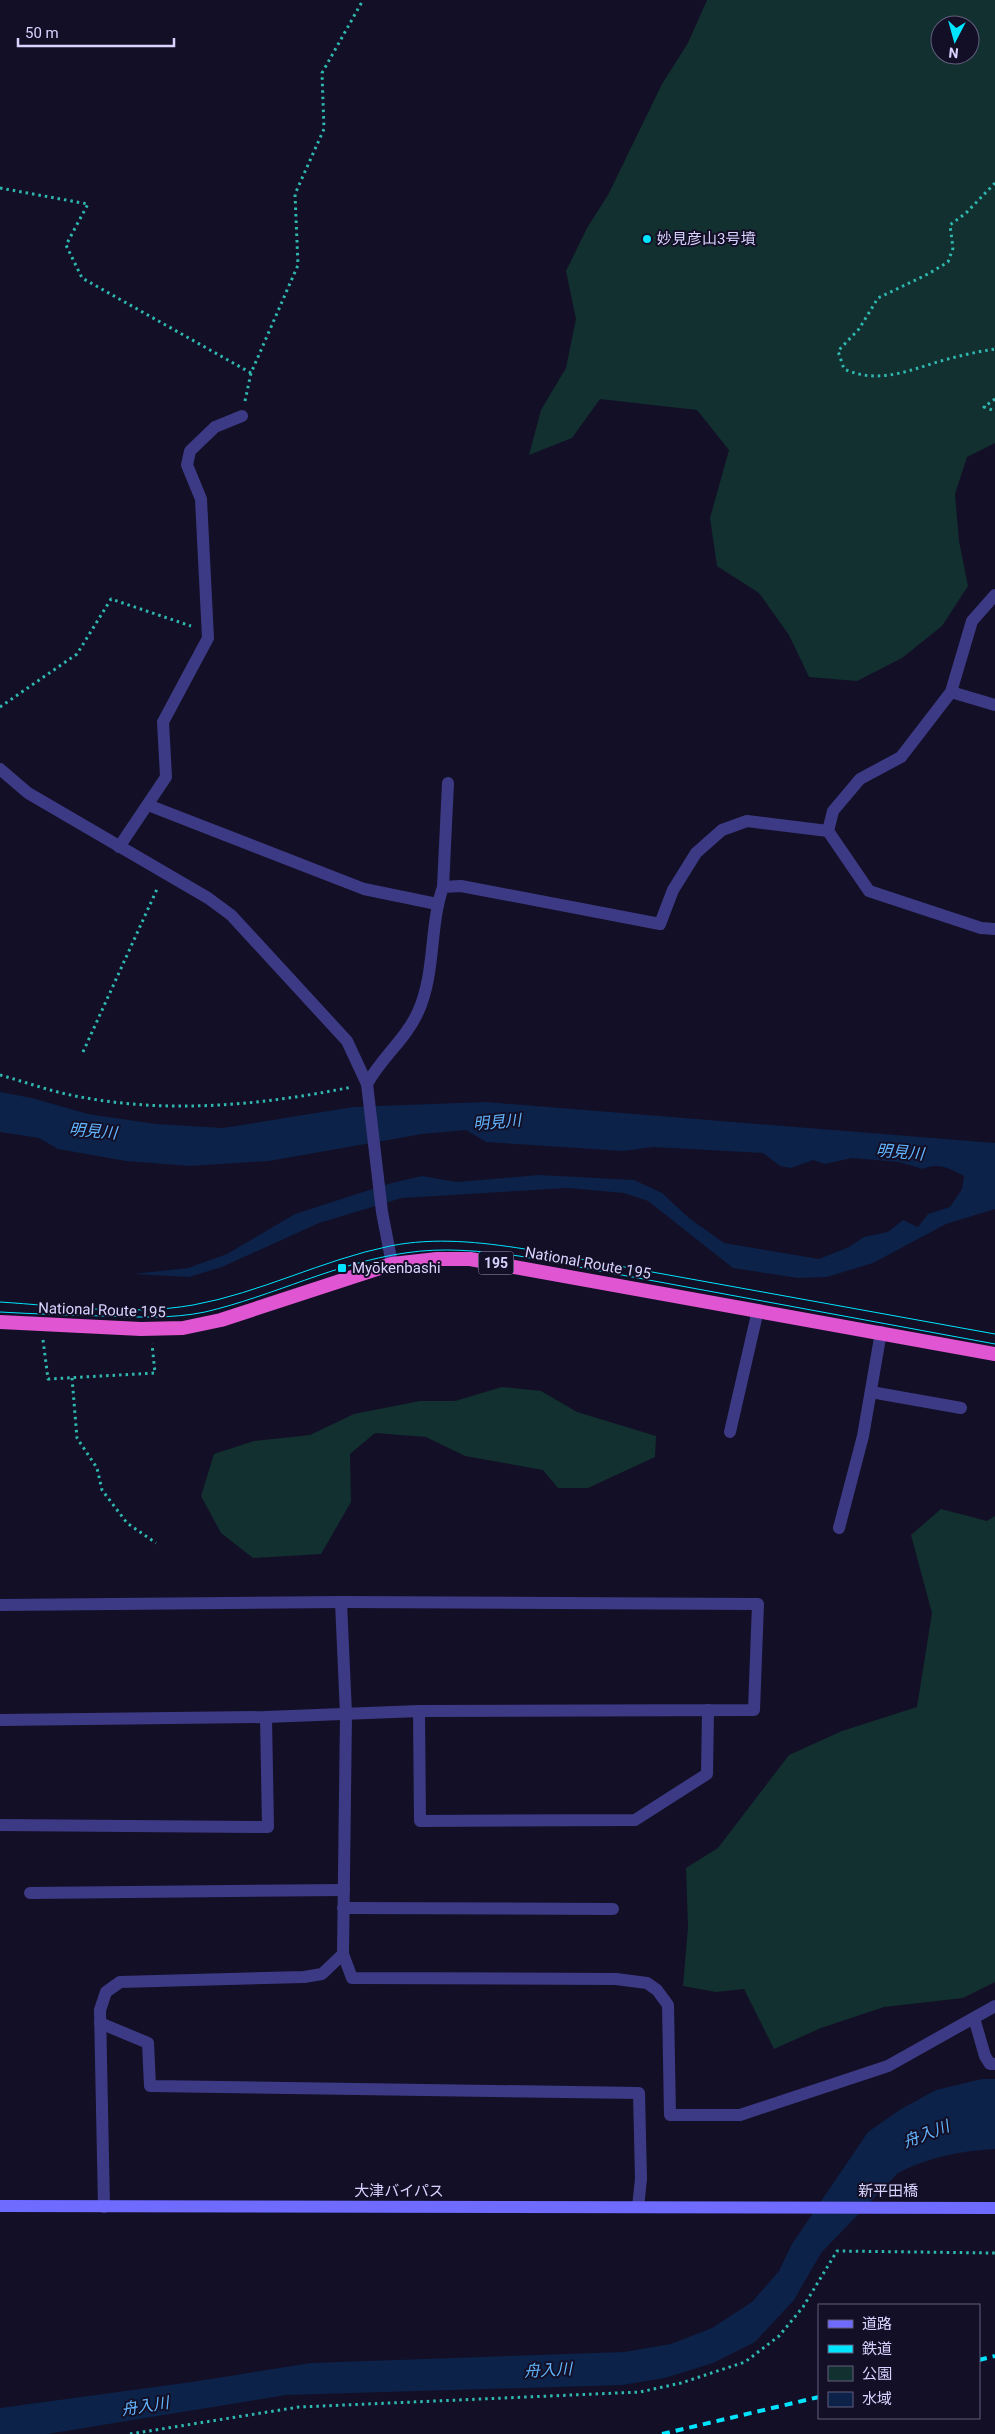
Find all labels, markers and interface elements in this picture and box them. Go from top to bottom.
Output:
scale bar [18,15,174,47]
north arrow [930,15,980,65]
text: 50 m [25,24,59,42]
text: N [948,44,959,61]
place label: 妙見彦山3号墳 [657,230,755,248]
marker: 妙見彦山3号墳 [641,233,653,245]
water label: 明見川 [472,1110,524,1134]
water label: 明見川 [68,1119,120,1143]
water label: 明見川 [875,1140,927,1164]
street label: National Route 195 [524,1243,652,1283]
road number: 195 [478,1252,514,1274]
place label: Myōkenbashi [352,1259,441,1277]
marker: Myōkenbashi [336,1262,348,1274]
street label: National Route 195 [38,1299,166,1321]
water label: 舟入川 [900,2116,954,2151]
street label: 大津バイパス [354,2182,444,2200]
street label: 新平田橋 [858,2182,918,2200]
legend [818,2304,980,2419]
text: 道路 [862,2315,892,2333]
text: 鉄道 [862,2340,892,2358]
water label: 舟入川 [524,2359,574,2381]
text: 公園 [862,2365,892,2383]
text: 水域 [862,2390,892,2408]
water label: 舟入川 [120,2393,172,2419]

